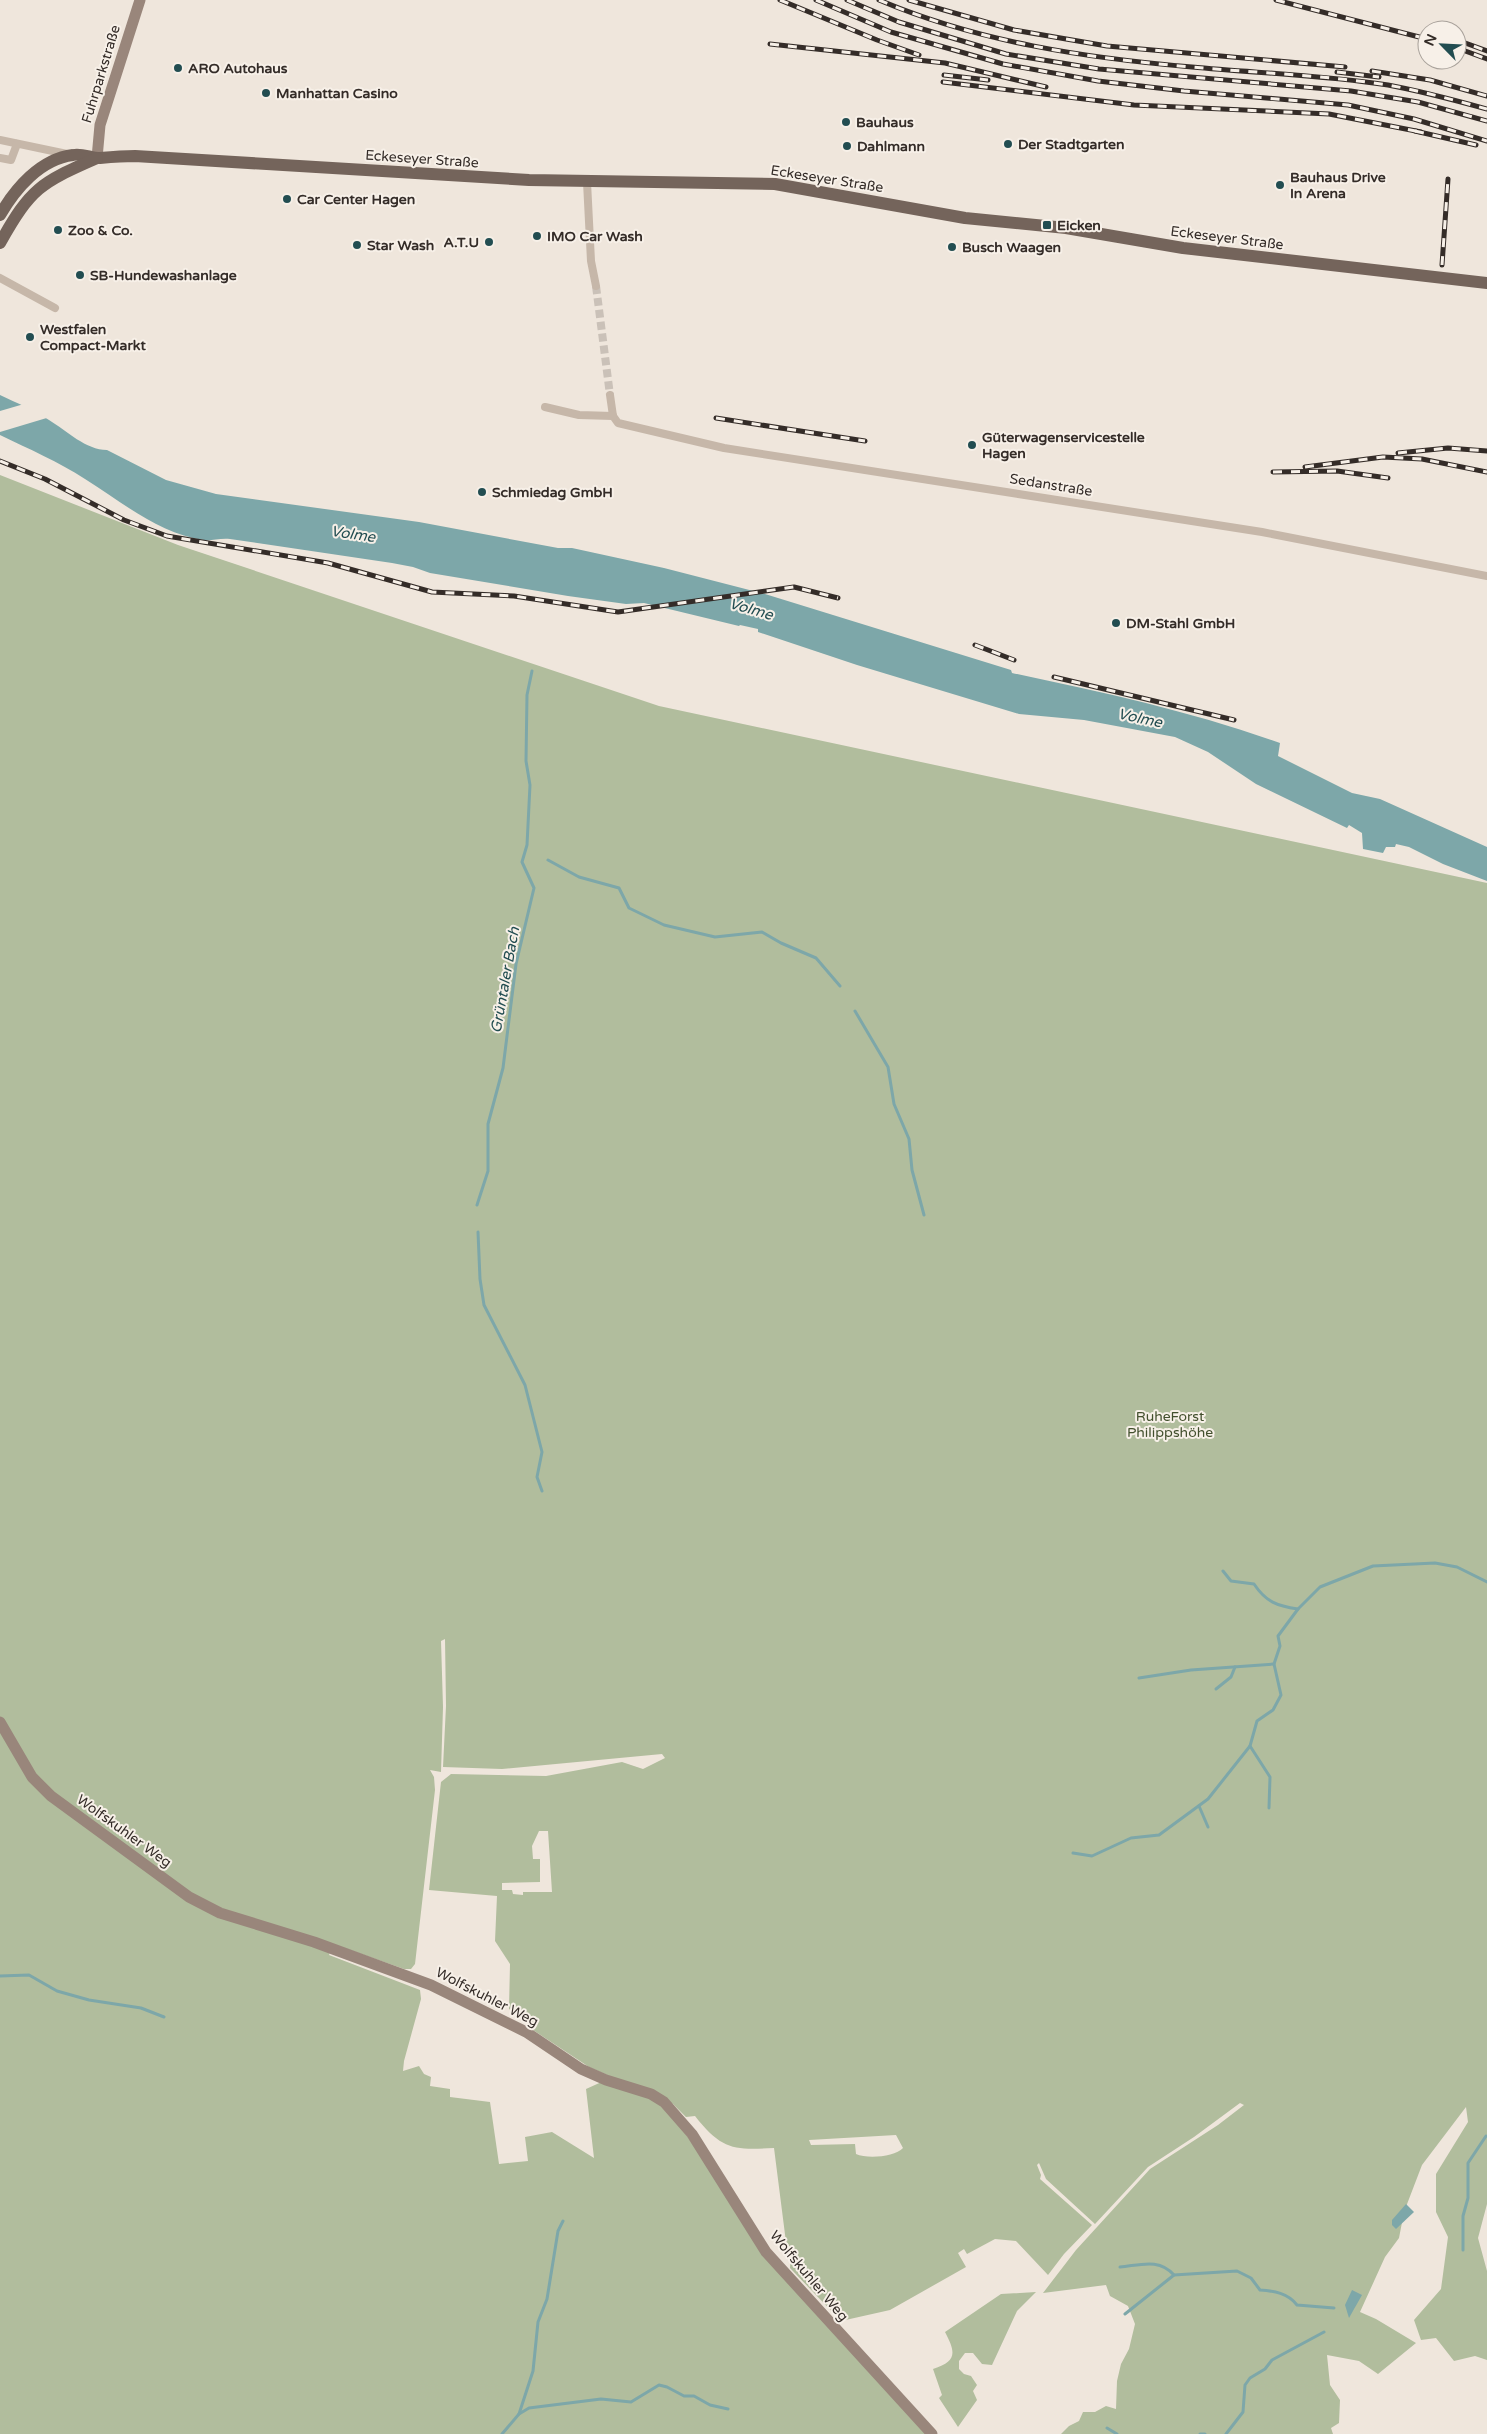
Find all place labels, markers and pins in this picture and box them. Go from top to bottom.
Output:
place label: ARO Autohaus [188,60,288,77]
marker: ARO Autohaus [172,62,184,74]
place label: Manhattan Casino [276,85,398,102]
marker: Manhattan Casino [260,87,272,99]
place label: Bauhaus [856,114,914,131]
marker: Bauhaus [840,116,852,128]
place label: Der Stadtgarten [1018,136,1125,153]
place label: Dahlmann [857,138,925,155]
marker: Der Stadtgarten [1002,138,1014,150]
marker: Dahlmann [841,140,853,152]
place label: Bauhaus Drive In Arena [1290,169,1386,202]
marker: Bauhaus Drive In Arena [1274,179,1286,191]
place label: Car Center Hagen [297,191,415,208]
marker: Car Center Hagen [281,193,293,205]
place label: Eicken [1057,217,1101,234]
marker: Eicken [1041,219,1053,231]
place label: Zoo & Co. [68,222,133,239]
marker: Zoo & Co. [52,224,64,236]
place label: IMO Car Wash [547,228,643,245]
marker: IMO Car Wash [531,230,543,242]
place label: A.T.U [444,234,479,251]
marker: A.T.U [483,236,495,248]
place label: Star Wash [367,237,434,254]
marker: Star Wash [351,239,363,251]
place label: Busch Waagen [962,239,1061,256]
marker: Busch Waagen [946,241,958,253]
place label: SB-Hundewashanlage [90,267,237,284]
marker: SB-Hundewashanlage [74,269,86,281]
place label: Westfalen Compact-Markt [40,321,146,354]
marker: Westfalen Compact-Markt [24,331,36,343]
place label: Güterwagenservicestelle Hagen [982,429,1145,462]
marker: Güterwagenservicestelle Hagen [966,439,978,451]
place label: Schmiedag GmbH [492,484,613,501]
marker: Schmiedag GmbH [476,486,488,498]
place label: DM-Stahl GmbH [1126,615,1235,632]
marker: DM-Stahl GmbH [1110,617,1122,629]

